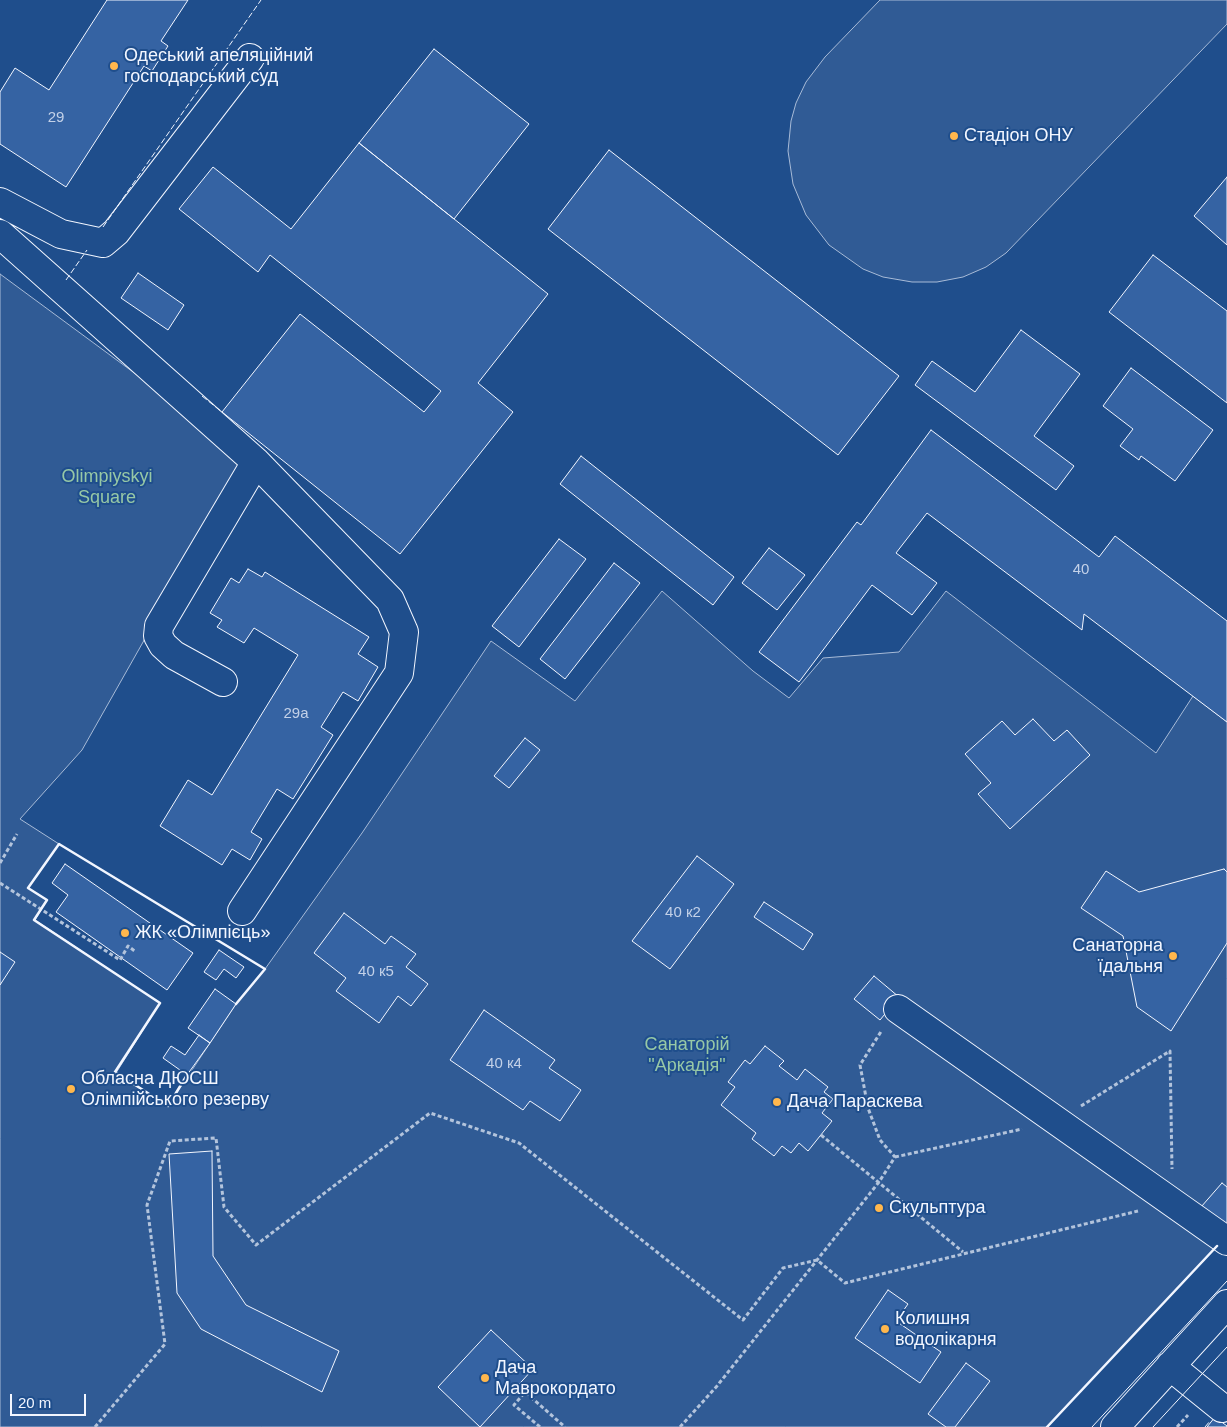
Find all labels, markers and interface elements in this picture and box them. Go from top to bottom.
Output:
place label: Одеський апеляційний господарський суд [124,45,313,88]
marker: Одеський апеляційний господарський суд [108,60,120,72]
house number: 29 [48,109,64,127]
place label: Стадіон ОНУ [964,125,1073,147]
marker: Стадіон ОНУ [948,130,960,142]
park label: Olimpiyskyi Square [61,466,153,508]
house number: 40 [1073,561,1089,579]
house number: 29а [283,705,309,723]
house number: 40 к2 [665,904,701,922]
place label: ЖК «Олімпієць» [135,922,270,944]
marker: ЖК «Олімпієць» [119,927,131,939]
place label: Санаторна їдальня [1072,935,1163,978]
marker: Санаторна їдальня [1167,950,1179,962]
house number: 40 к5 [358,963,394,981]
park label: Санаторій "Аркадія" [645,1034,729,1076]
house number: 40 к4 [486,1055,522,1073]
place label: Обласна ДЮСШ Олімпійського резерву [81,1068,269,1110]
marker: Обласна ДЮСШ Олімпійського резерву [65,1083,77,1095]
place label: Дача Параскева [787,1091,923,1113]
marker: Дача Параскева [771,1096,783,1108]
place label: Скульптура [889,1197,986,1219]
marker: Скульптура [873,1202,885,1214]
place label: Колишня водолікарня [895,1308,997,1350]
marker: Колишня водолікарня [879,1323,891,1335]
place label: Дача Маврокордато [495,1357,616,1400]
marker: Дача Маврокордато [479,1372,491,1384]
scale bar [12,1384,89,1416]
text: 20 m [18,1394,51,1411]

